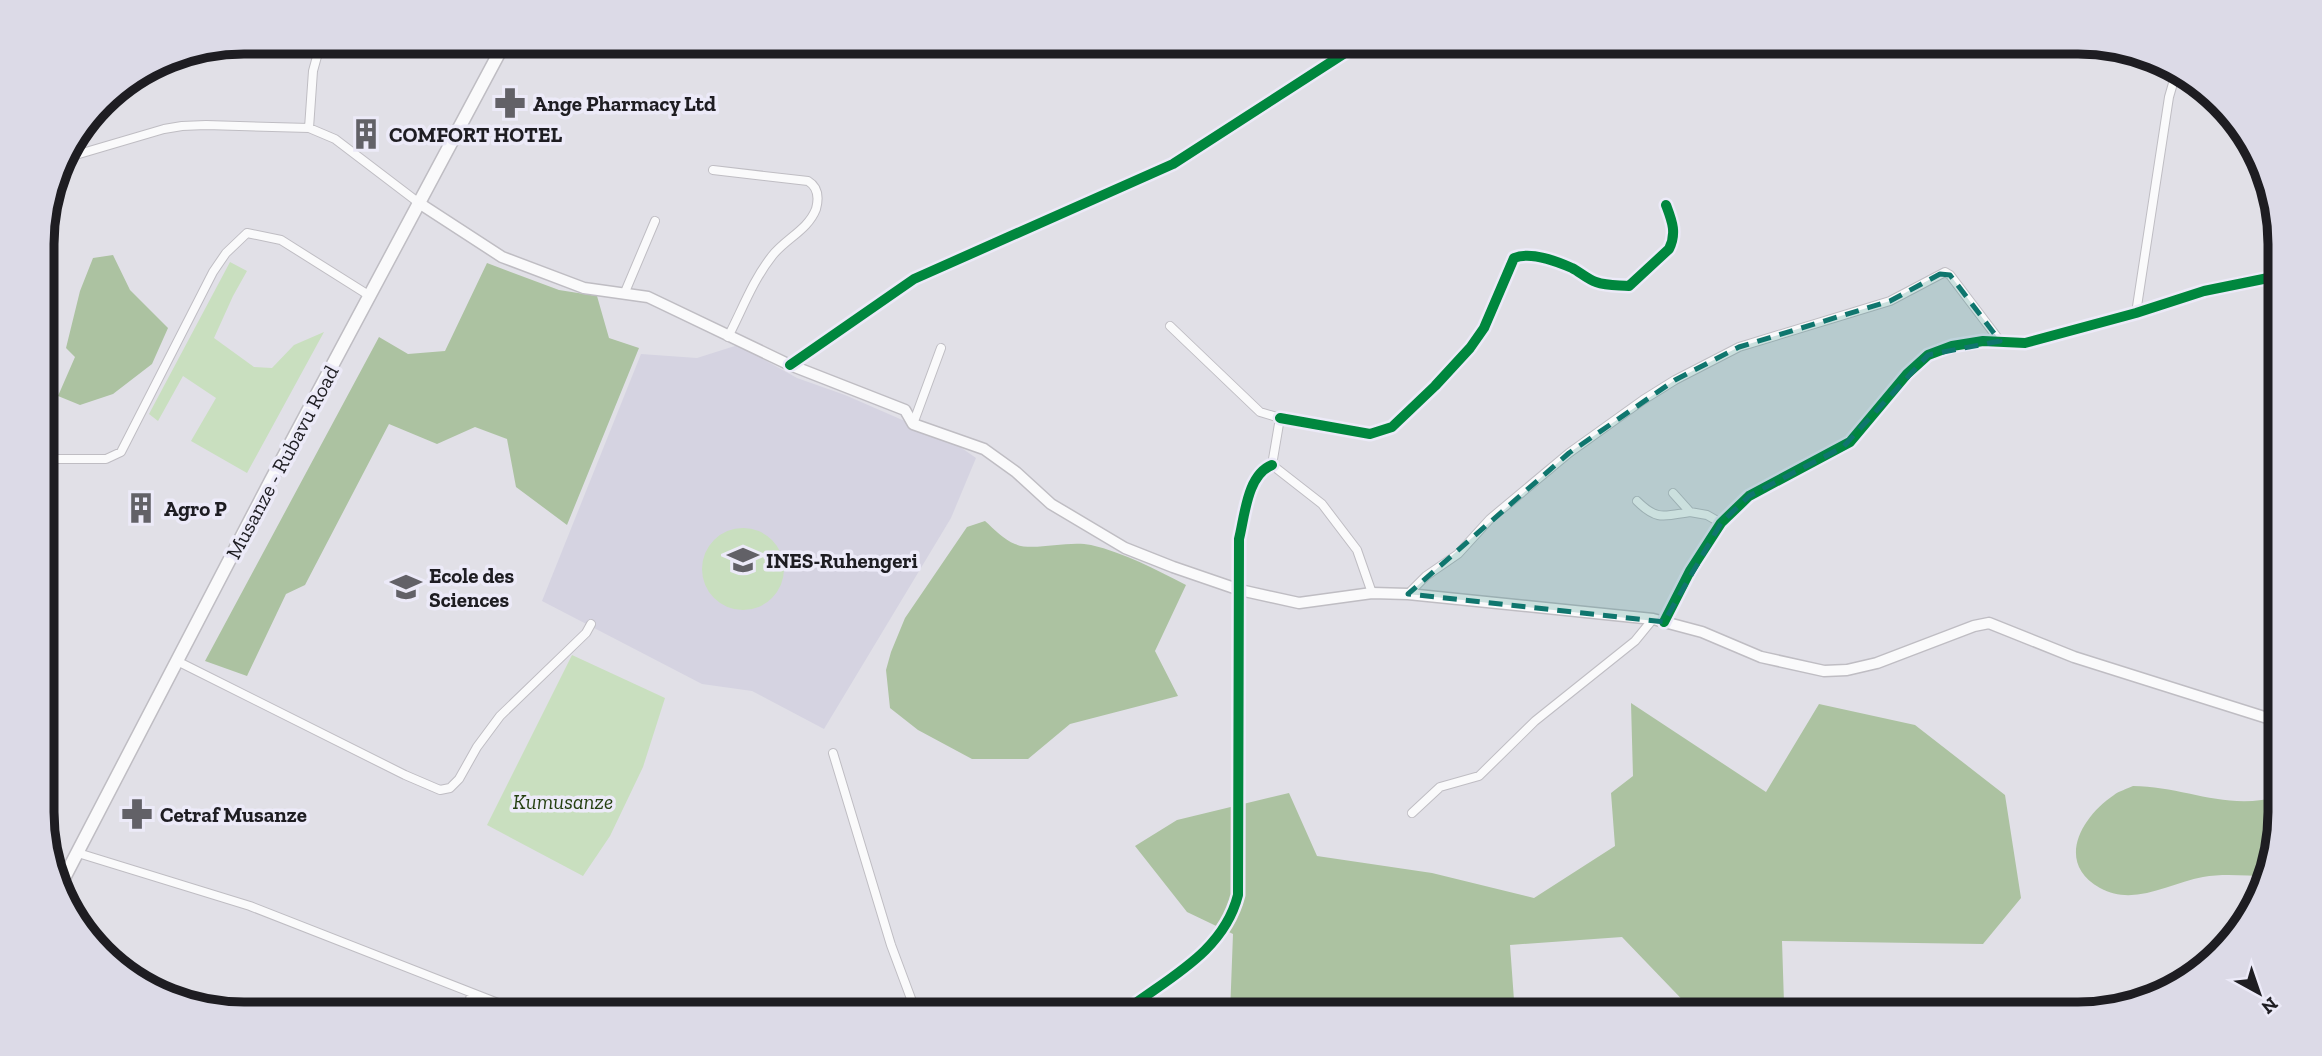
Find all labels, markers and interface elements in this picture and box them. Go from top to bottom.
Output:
pharmacy icon: Ange Pharmacy Ltd [493,86,527,120]
place label: Ange Pharmacy Ltd [533,91,716,116]
building icon: COMFORT HOTEL [349,117,383,151]
place label: COMFORT HOTEL [389,122,562,147]
street label: Musanze - Rubavu Road [220,360,344,563]
building icon: Agro P [124,491,158,525]
place label: Agro P [164,496,227,521]
school or university icon: INES-Ruhengeri [726,543,760,577]
place label: INES-Ruhengeri [766,548,918,573]
place label: Ecole des Sciences [429,563,514,612]
school or university icon: Ecole des Sciences [389,570,423,604]
park label: Kumusanze [513,789,613,814]
pharmacy icon: Cetraf Musanze [120,797,154,831]
place label: Cetraf Musanze [160,802,307,827]
north arrow [2224,958,2294,1028]
text: N [2257,992,2283,1019]

